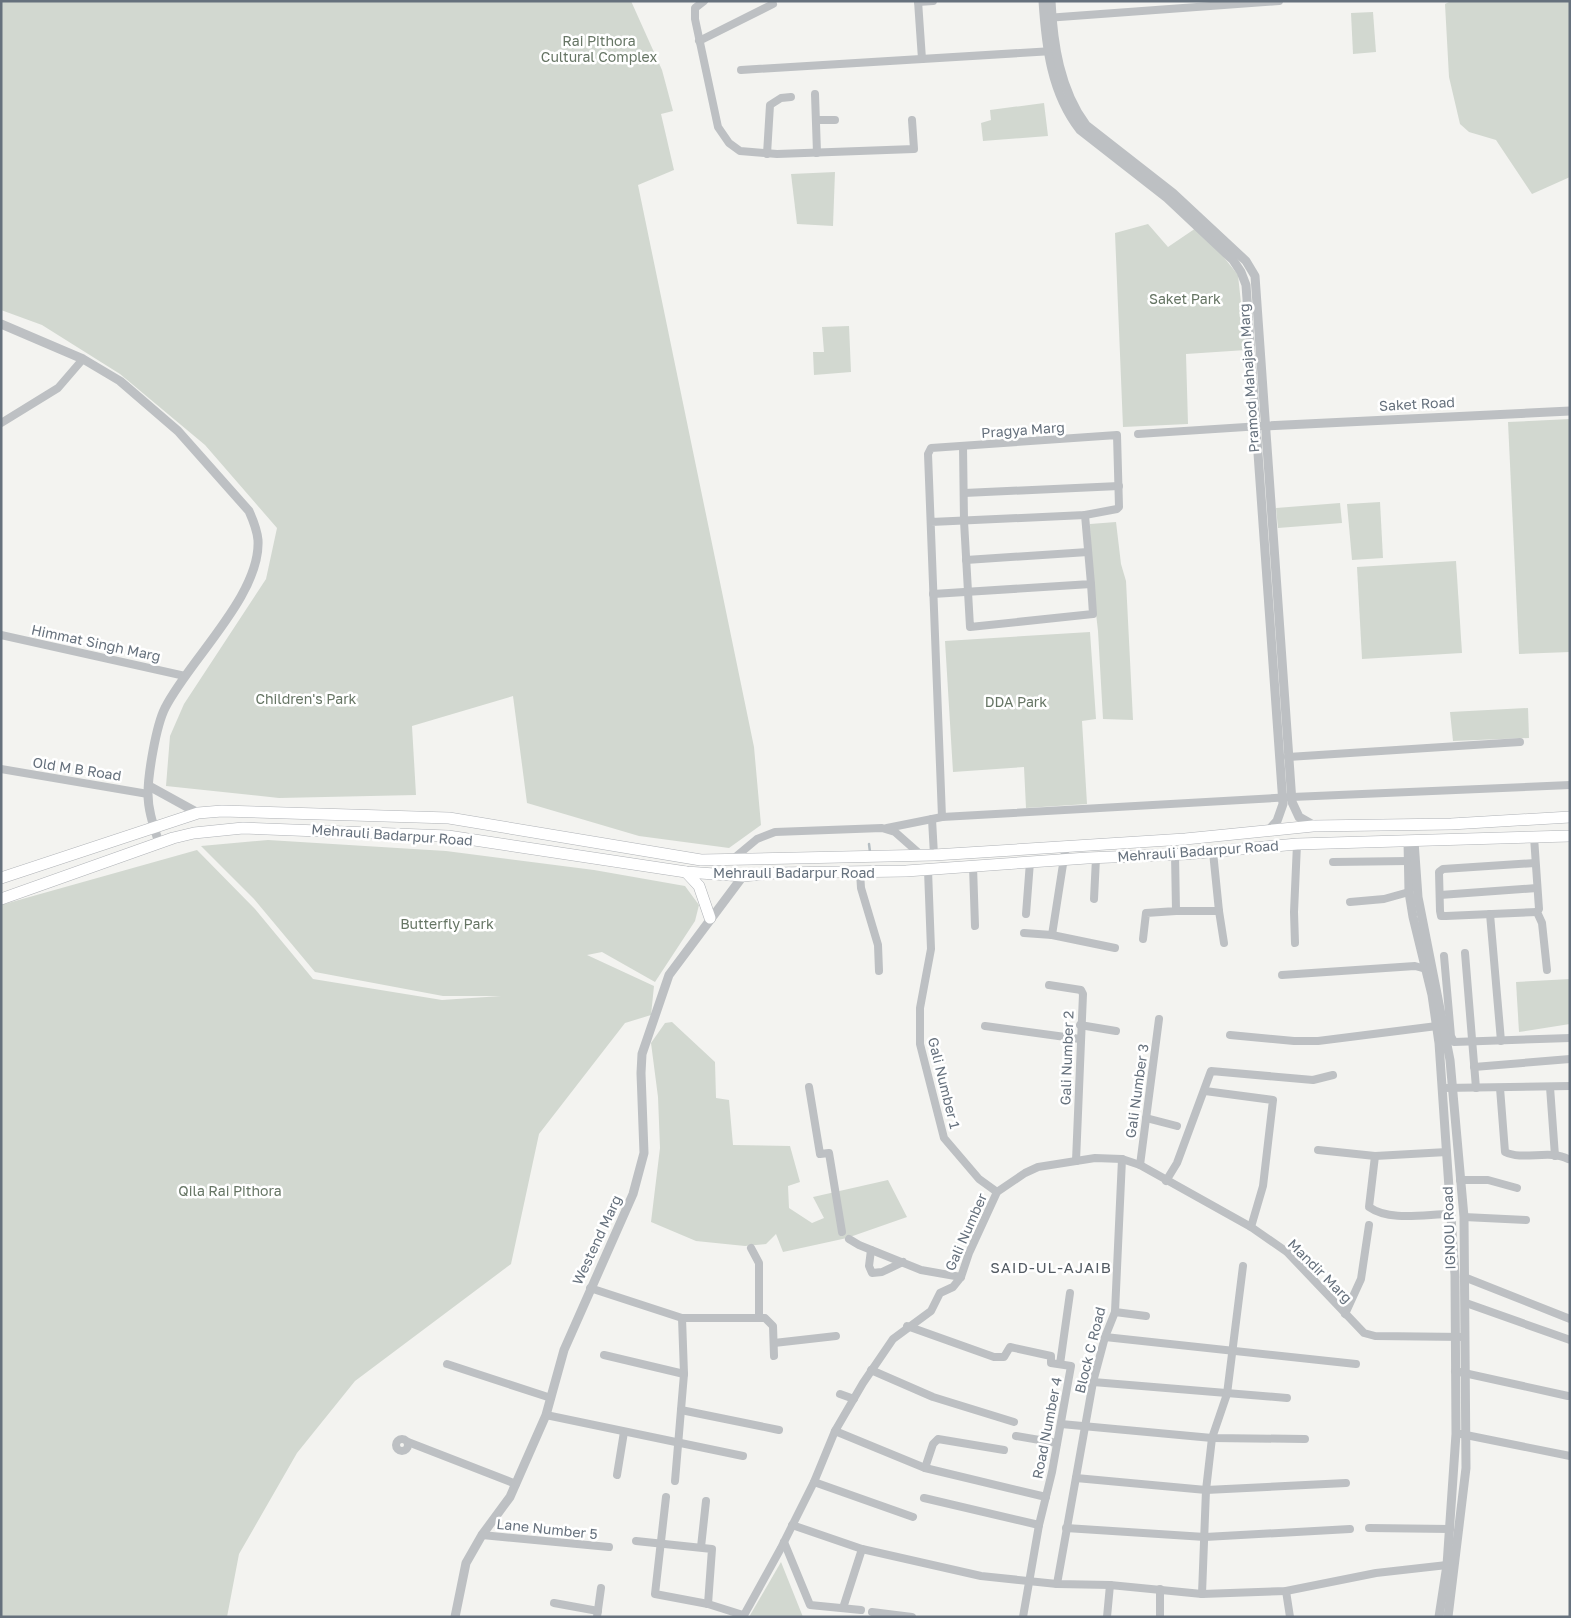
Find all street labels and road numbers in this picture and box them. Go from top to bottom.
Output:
street label: Pramod Mahajan Marg [1235,303,1262,453]
street label: Saket Road [1379,393,1455,414]
street label: Pragya Marg [981,418,1065,441]
street label: Himmat Singh Marg [30,620,162,665]
street label: Old M B Road [32,753,123,784]
street label: Mehrauli Badarpur Road [311,820,473,849]
street label: Mehrauli Badarpur Road [1117,836,1279,865]
street label: Mehrauli Badarpur Road [713,864,875,881]
street label: Gali Number 2 [1056,1010,1077,1106]
street label: Gali Number 1 [925,1035,964,1130]
street label: Gali Number 3 [1121,1043,1152,1139]
street label: IGNOU Road [1439,1186,1458,1270]
street label: Gali Number [941,1190,990,1273]
street label: Westend Marg [568,1192,625,1287]
street label: Mandir Marg [1285,1235,1356,1306]
street label: Block C Road [1071,1305,1108,1395]
street label: Road Number 4 [1028,1375,1065,1480]
street label: Lane Number 5 [496,1515,598,1542]

